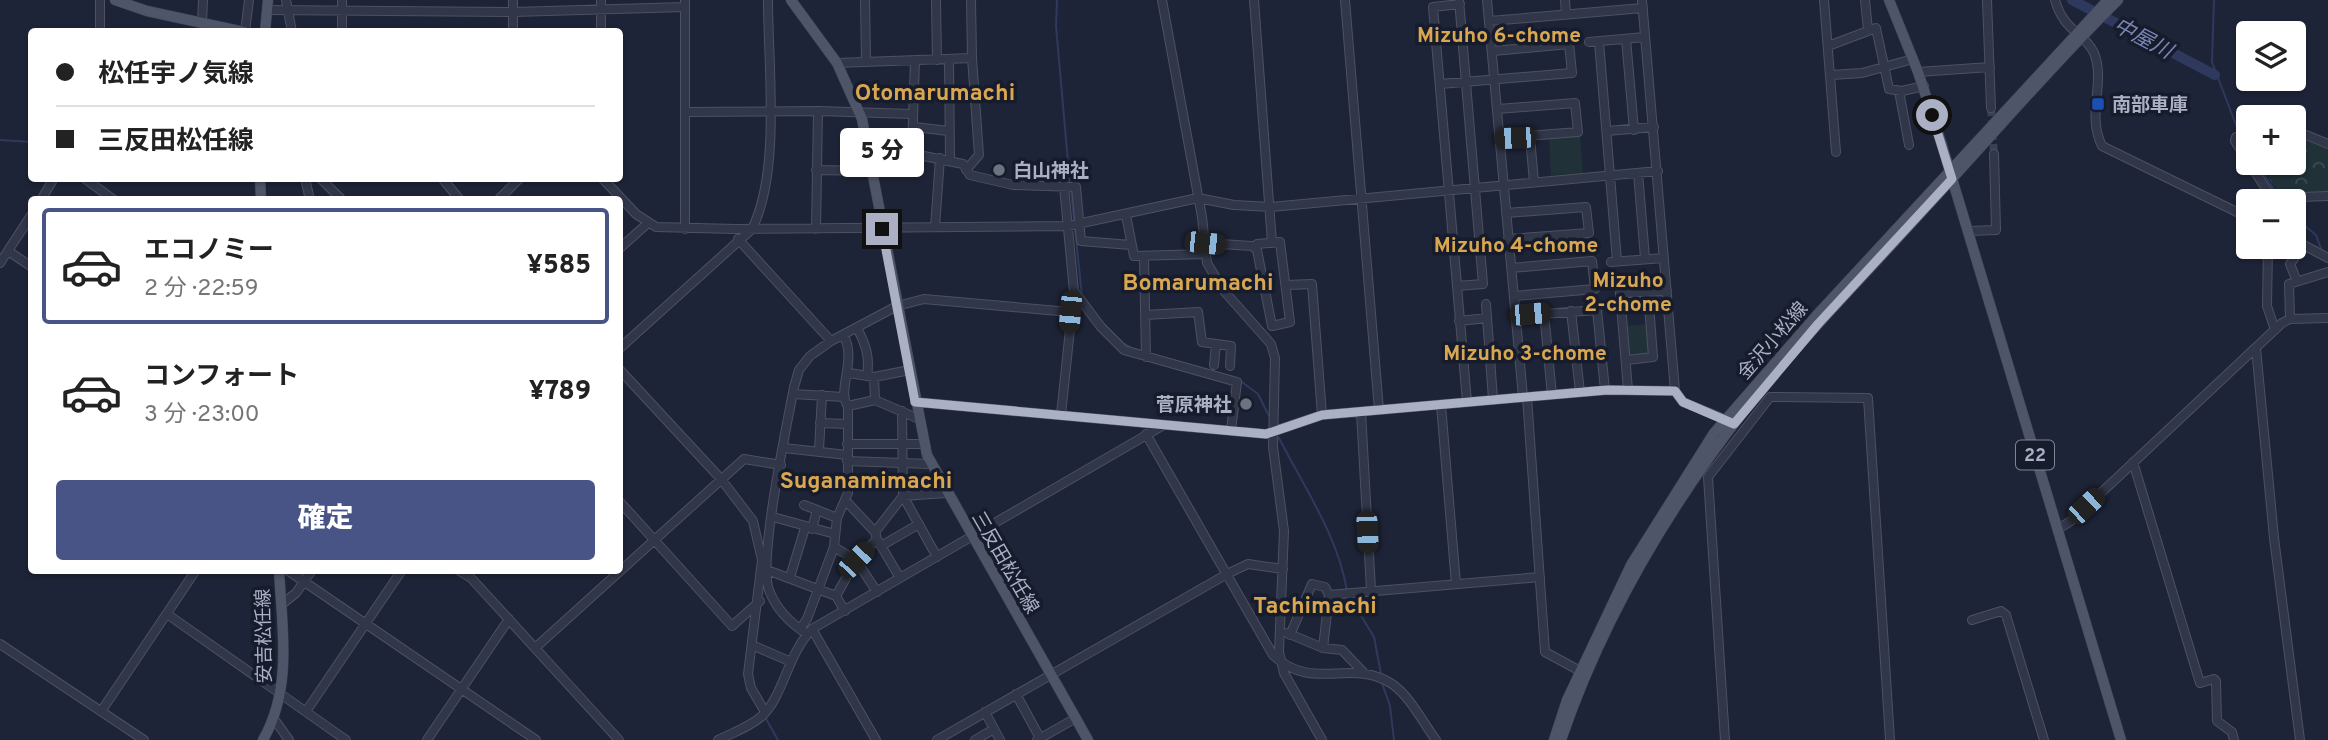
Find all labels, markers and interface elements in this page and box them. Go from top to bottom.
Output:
water label: 中屋川 [2108,13,2178,67]
map controls [2236,21,2306,259]
button: layers [2236,21,2306,91]
district label: Mizuho 6-chome [1417,23,1581,50]
text: 松任宇ノ気線 [98,59,254,92]
district label: Otomarumachi [855,80,1015,109]
place label: 南部車庫 [2112,94,2188,118]
marker: 南部車庫 [2090,96,2106,112]
route start [1916,99,1948,131]
button: + [2236,105,2306,175]
text: 三反田松任線 [98,126,254,159]
car [1494,127,1537,149]
callout: 5 分 [840,128,924,176]
text: 5 分 [861,138,903,167]
place label: 白山神社 [1013,160,1089,184]
marker: 白山神社 [991,162,1007,178]
button: − [2236,189,2306,259]
route end [866,213,898,245]
car [1184,230,1227,256]
district label: Mizuho 4-chome [1434,233,1598,260]
icon: car [60,235,123,298]
text: エコノミー [144,235,274,268]
text: ¥585 [527,250,591,283]
district label: Mizuho 2-chome [1584,268,1672,319]
district label: Bomarumachi [1123,270,1273,299]
text: 2 分 · 22:59 [144,275,258,304]
car [1058,290,1083,334]
street label: 金沢小松線 [1733,298,1814,385]
car [1509,302,1552,326]
district label: Mizuho 3-chome [1443,341,1607,368]
icon: car [60,361,123,424]
text: コンフォート [144,361,299,394]
text: ¥789 [529,376,591,409]
place label: 菅原神社 [1156,394,1232,418]
marker: 菅原神社 [1238,396,1254,412]
text: 3 分 · 23:00 [144,401,260,430]
road number: 22 [2016,440,2054,470]
district label: Suganamimachi [780,468,952,497]
button: 確定 [56,480,595,560]
car [2064,484,2109,528]
street label: 三反田松任線 [965,508,1043,618]
car [1356,510,1379,554]
car [834,538,879,582]
street label: 安吉松任線 [252,588,278,684]
district label: Tachimachi [1253,593,1377,622]

